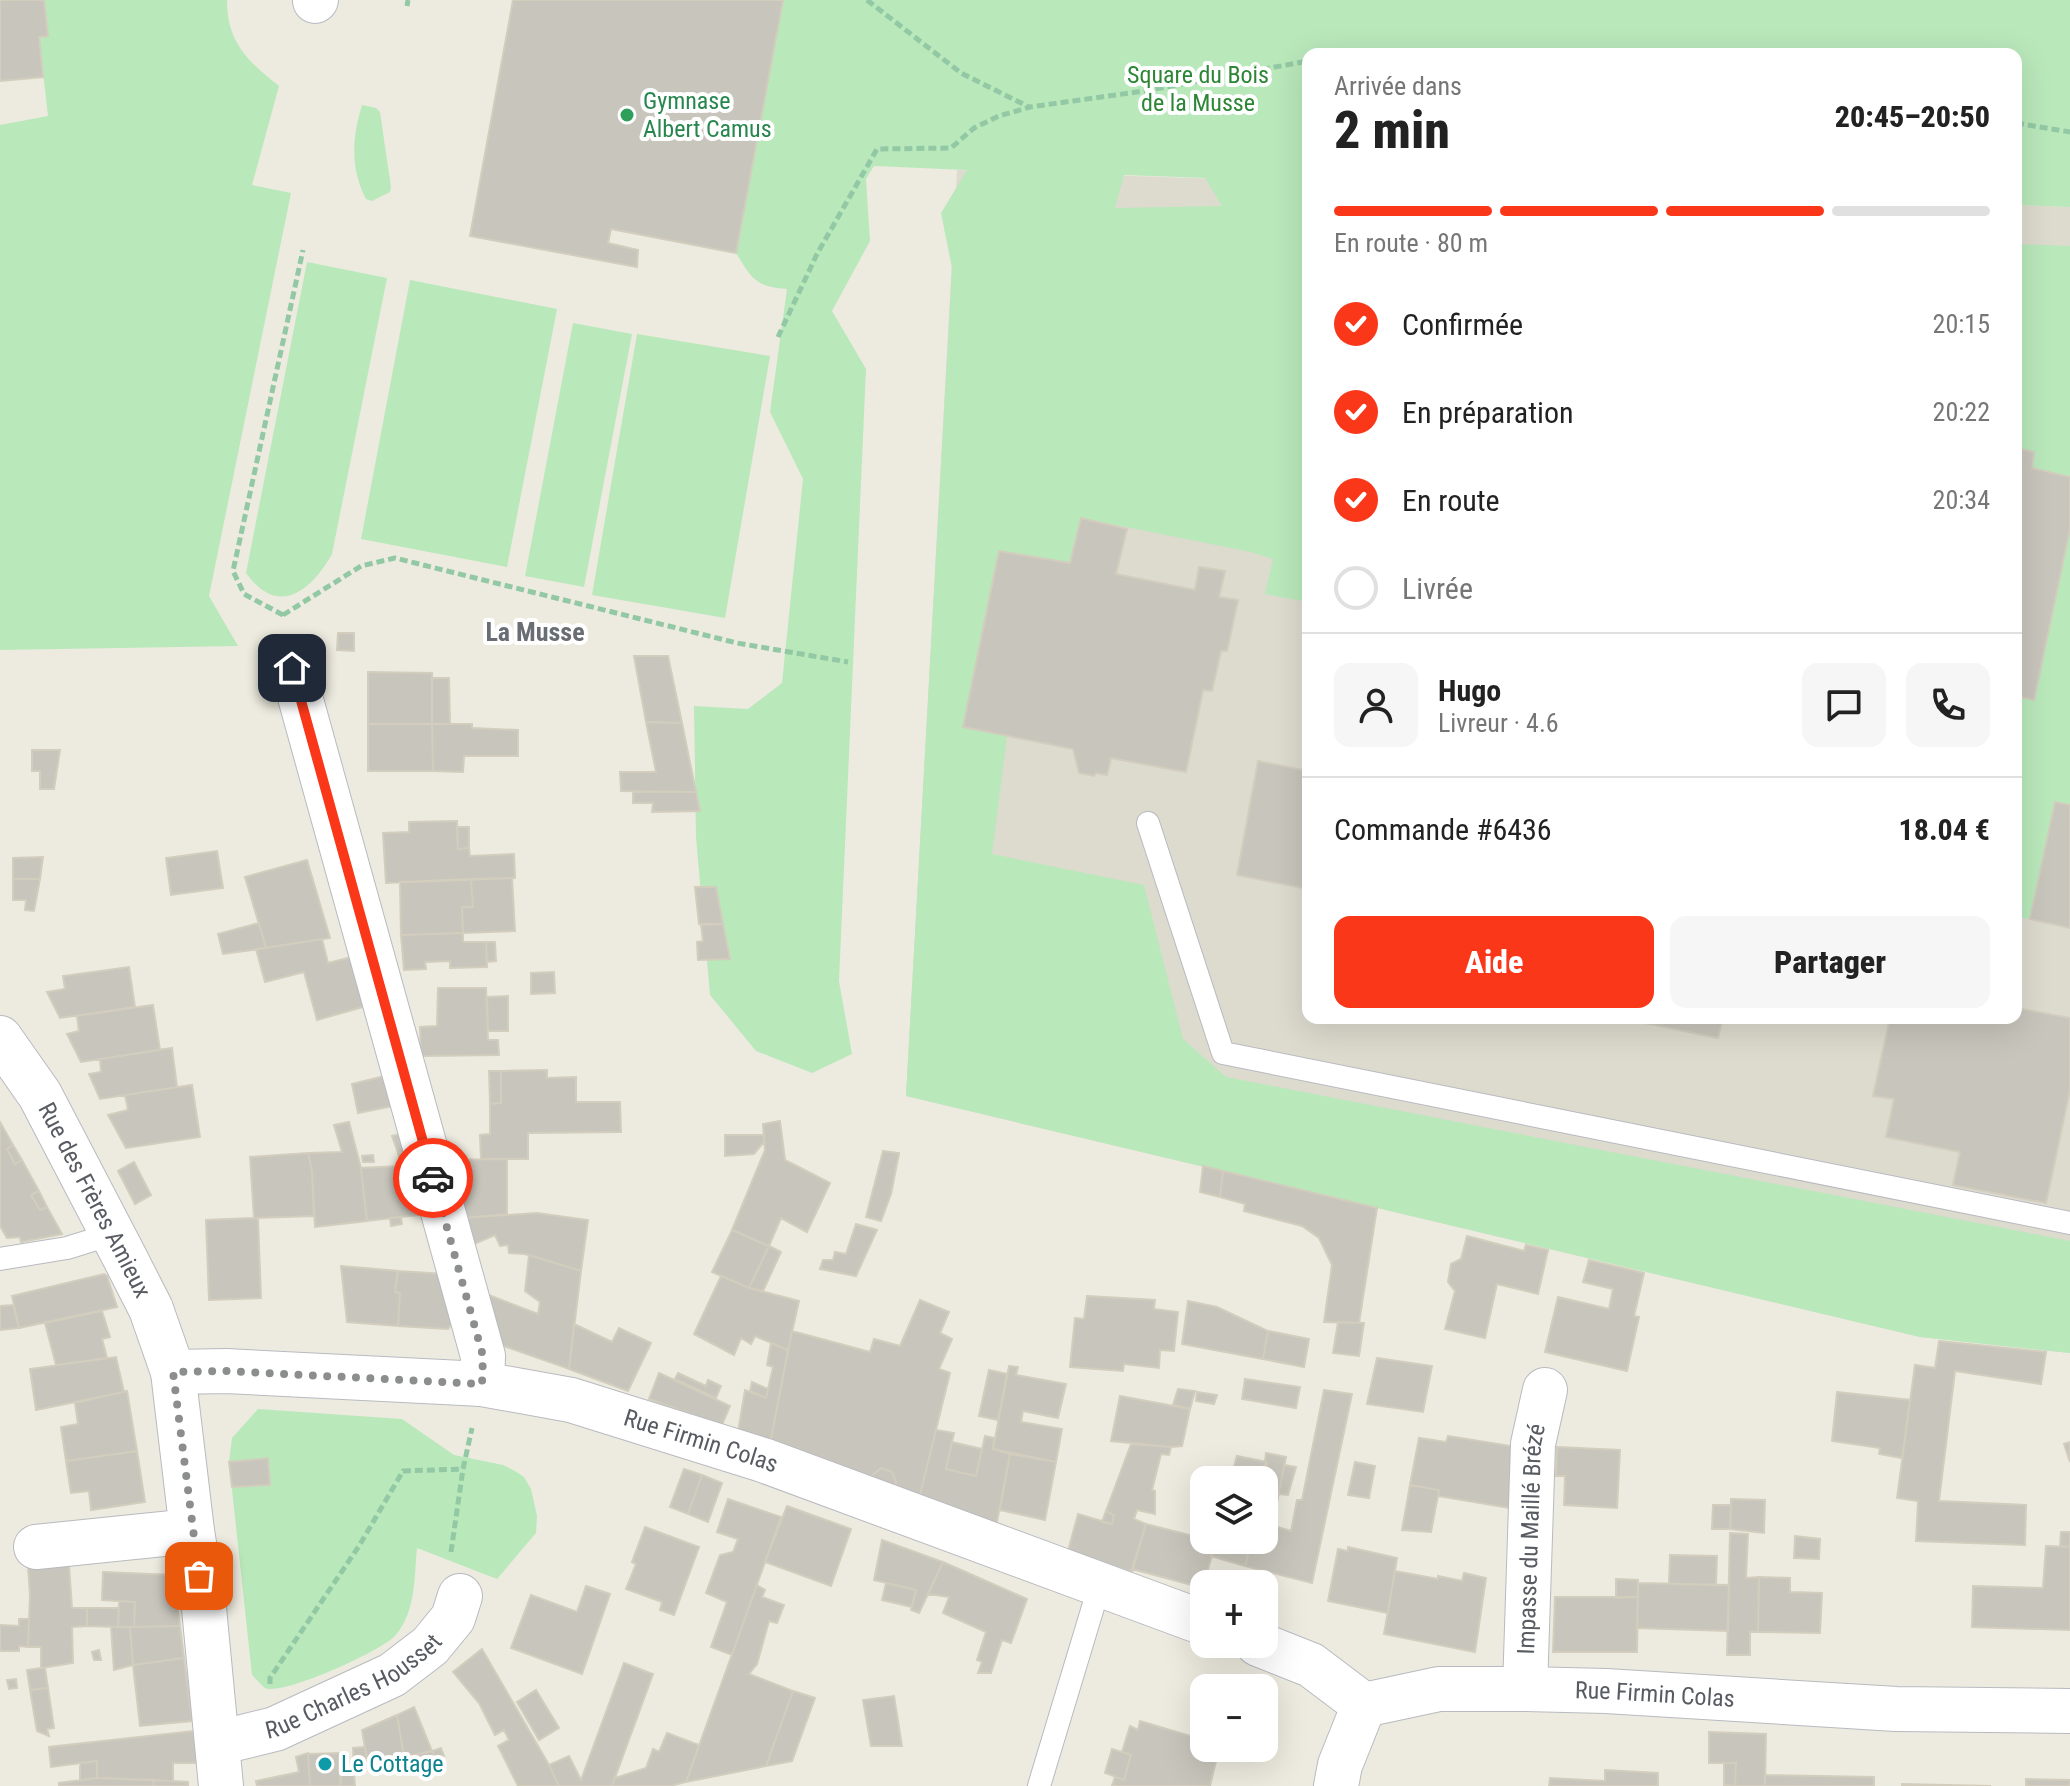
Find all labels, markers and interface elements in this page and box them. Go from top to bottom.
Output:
park label: Square du Bois de la Musse [1127,61,1269,117]
text: Arrivée dans [1334,71,1462,101]
place label: Gymnase Albert Camus [643,87,772,143]
text: 20:45–20:50 [1835,99,1990,134]
text: 2 min [1334,100,1450,161]
marker: Gymnase Albert Camus [618,106,636,124]
text: En route · 80 m [1334,228,1488,258]
icon: check [1334,302,1378,346]
text: Confirmée [1402,307,1523,342]
text: 20:15 [1933,309,1990,339]
icon: check [1334,390,1378,434]
text: En préparation [1402,395,1574,430]
text: 20:22 [1933,397,1990,427]
icon: check [1334,478,1378,522]
text: En route [1402,483,1500,518]
text: 20:34 [1933,485,1990,515]
text: Livrée [1402,571,1473,606]
district label: La Musse [485,617,585,647]
pin [258,634,326,702]
icon: home [270,646,314,690]
button: person [1334,663,1418,747]
button: chat [1802,663,1886,747]
button: phone [1906,663,1990,747]
text: Hugo [1438,673,1501,708]
text: Livreur · 4.6 [1438,708,1559,738]
text: Commande #6436 [1334,812,1552,847]
text: 18.04 € [1899,812,1990,847]
button: Aide [1334,916,1654,1008]
button: Partager [1670,916,1990,1008]
street label: Rue des Frères Amieux [32,1098,157,1302]
courier [393,1138,473,1218]
icon: car [411,1156,455,1200]
street label: Rue Firmin Colas [621,1403,782,1478]
street label: Impasse du Maillé Brézé [1512,1421,1551,1655]
map controls [1190,1466,1278,1762]
button: layers [1190,1466,1278,1554]
pin [165,1542,233,1610]
icon: bag [177,1554,221,1598]
button: + [1190,1570,1278,1658]
street label: Rue Charles Housset [263,1628,448,1745]
button: − [1190,1674,1278,1762]
street label: Rue Firmin Colas [1575,1676,1735,1713]
place label: Le Cottage [341,1750,444,1778]
marker: Le Cottage [316,1755,334,1773]

